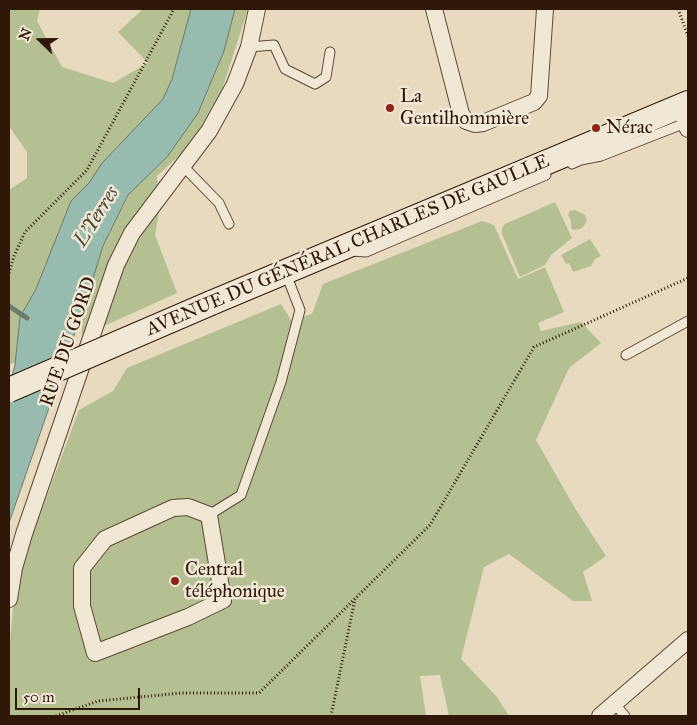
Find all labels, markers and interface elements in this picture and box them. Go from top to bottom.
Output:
north arrow [15,15,65,65]
text: N [16,26,36,43]
place label: La Gentilhommière [400,86,529,130]
marker: La Gentilhommière [384,102,396,114]
place label: Nérac [606,117,653,139]
marker: Nérac [590,122,602,134]
street label: AVENUE DU GÉNÉRAL CHARLES DE GAULLE [143,150,553,342]
water label: L'Yerres [69,183,125,251]
street label: RUE DU GORD [36,274,102,410]
place label: Central téléphonique [185,559,285,603]
marker: Central téléphonique [169,575,181,587]
scale bar [18,678,142,710]
text: 50 m [23,688,55,706]

